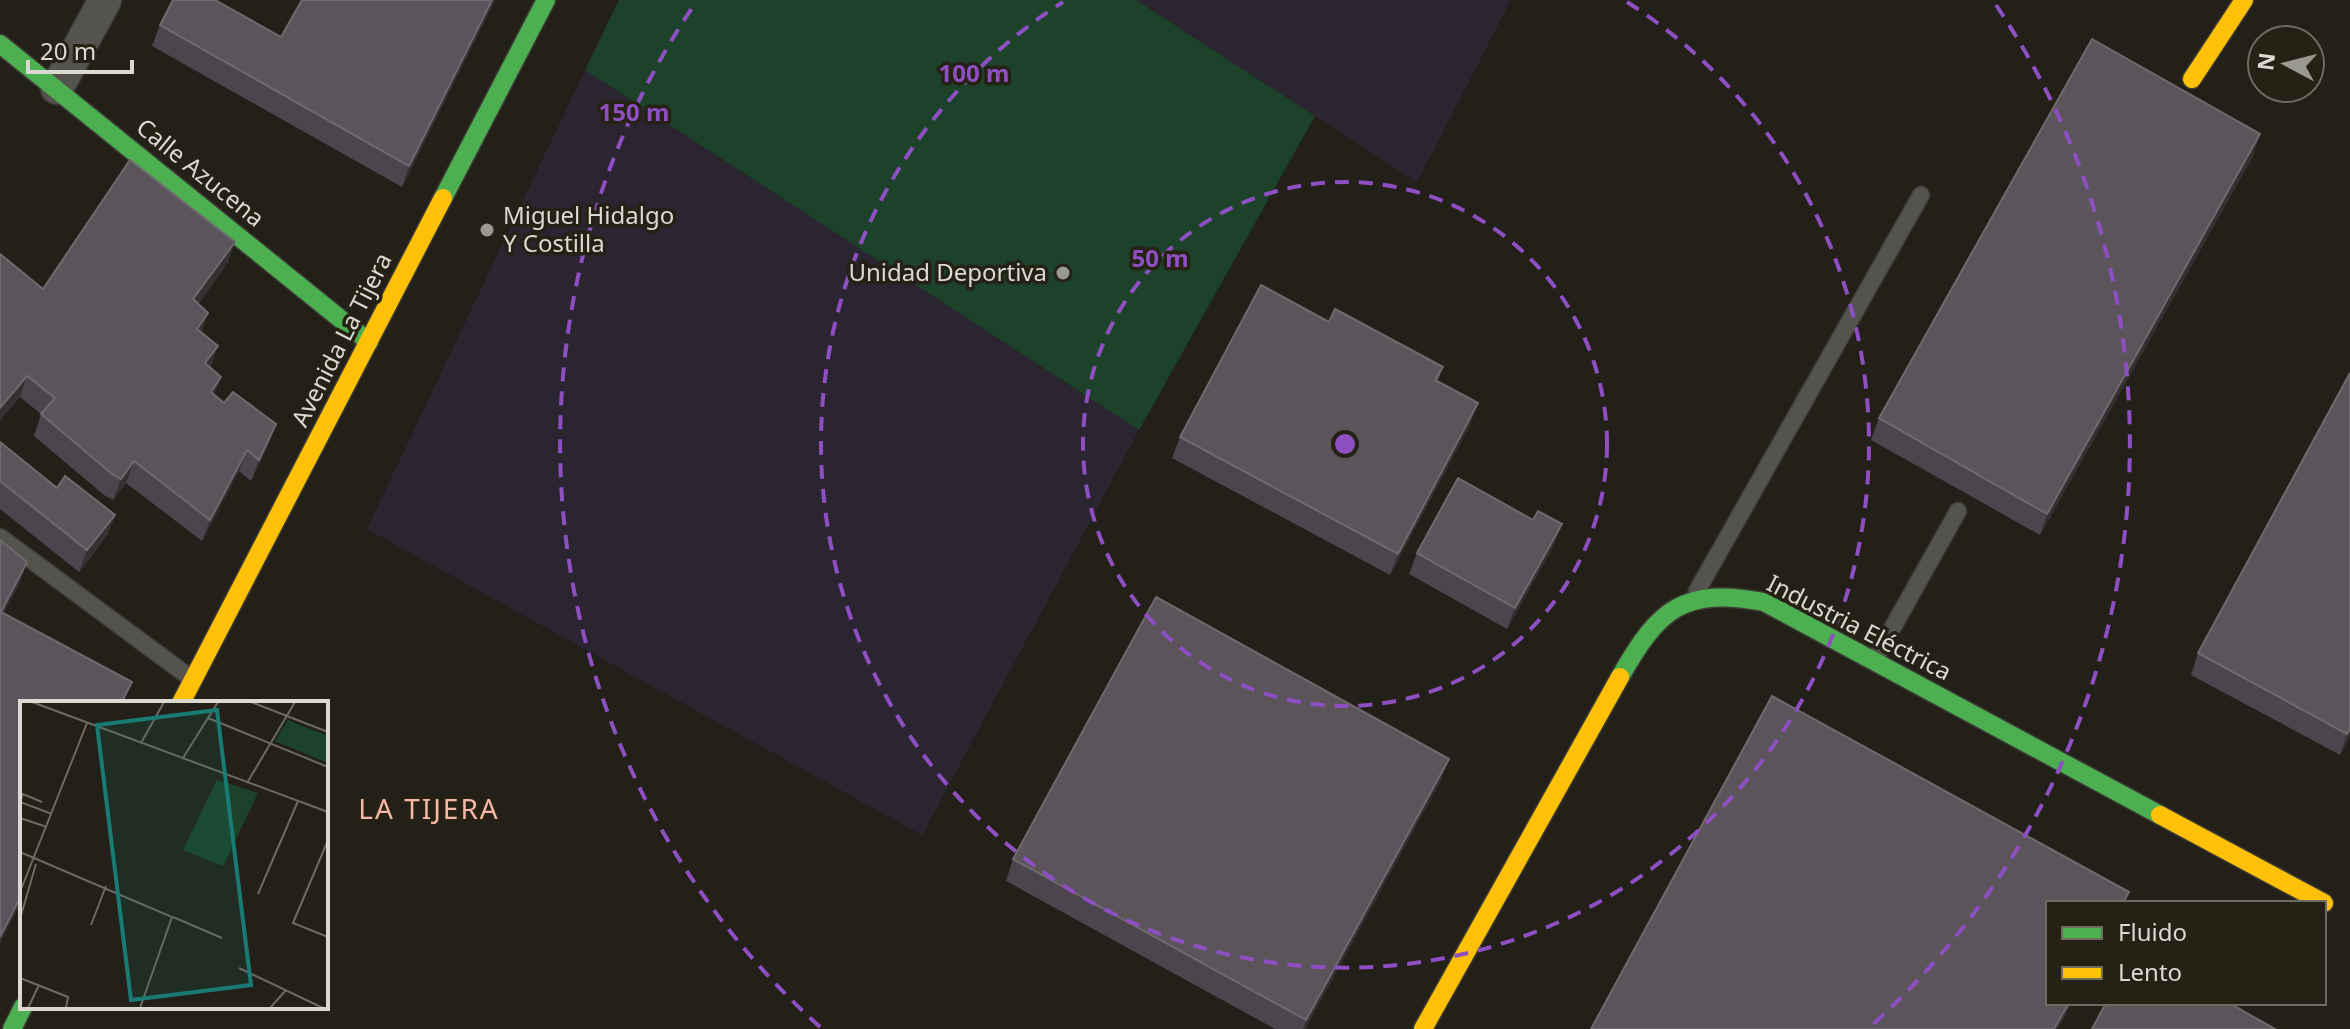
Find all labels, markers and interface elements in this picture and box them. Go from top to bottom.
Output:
scale bar [28,24,132,74]
north arrow [2246,24,2326,104]
text: 20 m [40,34,96,67]
text: N [2249,51,2281,72]
text: 100 m [939,56,1009,89]
text: 150 m [599,95,669,128]
street label: Calle Azucena [130,110,272,234]
place label: Miguel Hidalgo Y Costilla [503,198,674,259]
marker: Miguel Hidalgo Y Costilla [478,221,496,239]
text: 50 m [1131,241,1189,274]
street label: Avenida La Tijera [283,247,399,432]
place label: Unidad Deportiva [848,255,1047,288]
marker: Unidad Deportiva [1054,264,1072,282]
centre of rings [1331,430,1359,458]
street label: Industria Eléctrica [1762,566,1958,687]
inset map [20,701,328,1009]
district label: LA TIJERA [358,789,500,827]
legend [2046,901,2326,1005]
text: Fluido [2118,915,2187,948]
text: Lento [2118,955,2182,988]

